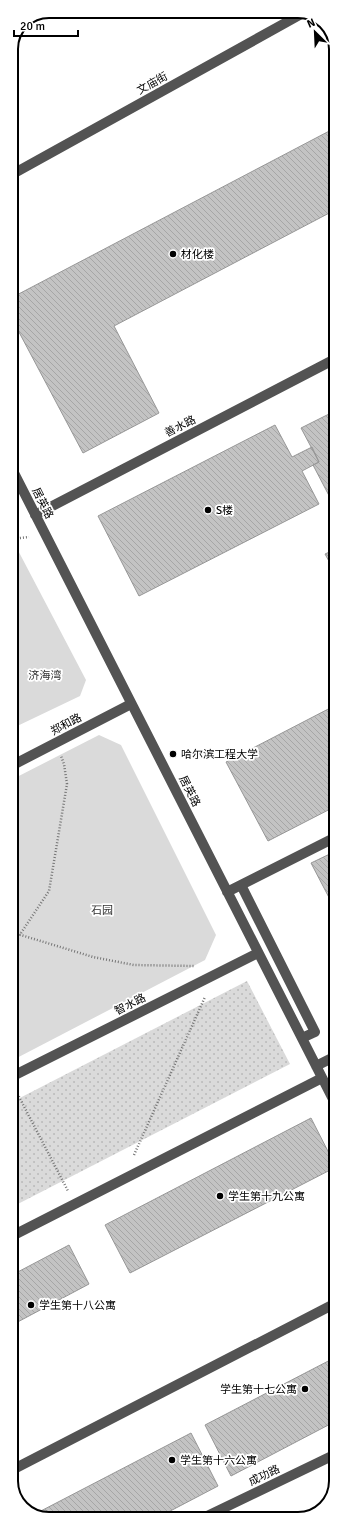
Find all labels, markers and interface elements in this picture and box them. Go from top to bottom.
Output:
scale bar [14,12,78,38]
north arrow [295,12,335,52]
text: N [305,16,317,31]
text: 20 m [20,19,45,34]
street label: 文庙街 [135,70,170,97]
place label: 材化楼 [181,248,214,261]
marker: 材化楼 [168,249,178,259]
street label: 善水路 [163,413,198,440]
street label: 居英路 [29,486,56,521]
place label: S楼 [216,504,233,517]
marker: S楼 [203,505,213,515]
park label: 济海湾 [29,669,62,682]
street label: 郑和路 [49,711,84,738]
place label: 哈尔滨工程大学 [181,748,258,761]
marker: 哈尔滨工程大学 [168,749,178,759]
street label: 居英路 [176,774,203,809]
park label: 石园 [91,904,113,917]
street label: 智水路 [113,991,148,1018]
place label: 学生第十九公寓 [228,1190,305,1203]
marker: 学生第十九公寓 [215,1191,225,1201]
place label: 学生第十八公寓 [39,1299,116,1312]
marker: 学生第十八公寓 [26,1300,36,1310]
place label: 学生第十七公寓 [220,1383,297,1396]
marker: 学生第十七公寓 [300,1384,310,1394]
place label: 学生第十六公寓 [180,1454,257,1467]
marker: 学生第十六公寓 [167,1455,177,1465]
street label: 成功路 [247,1462,282,1489]

